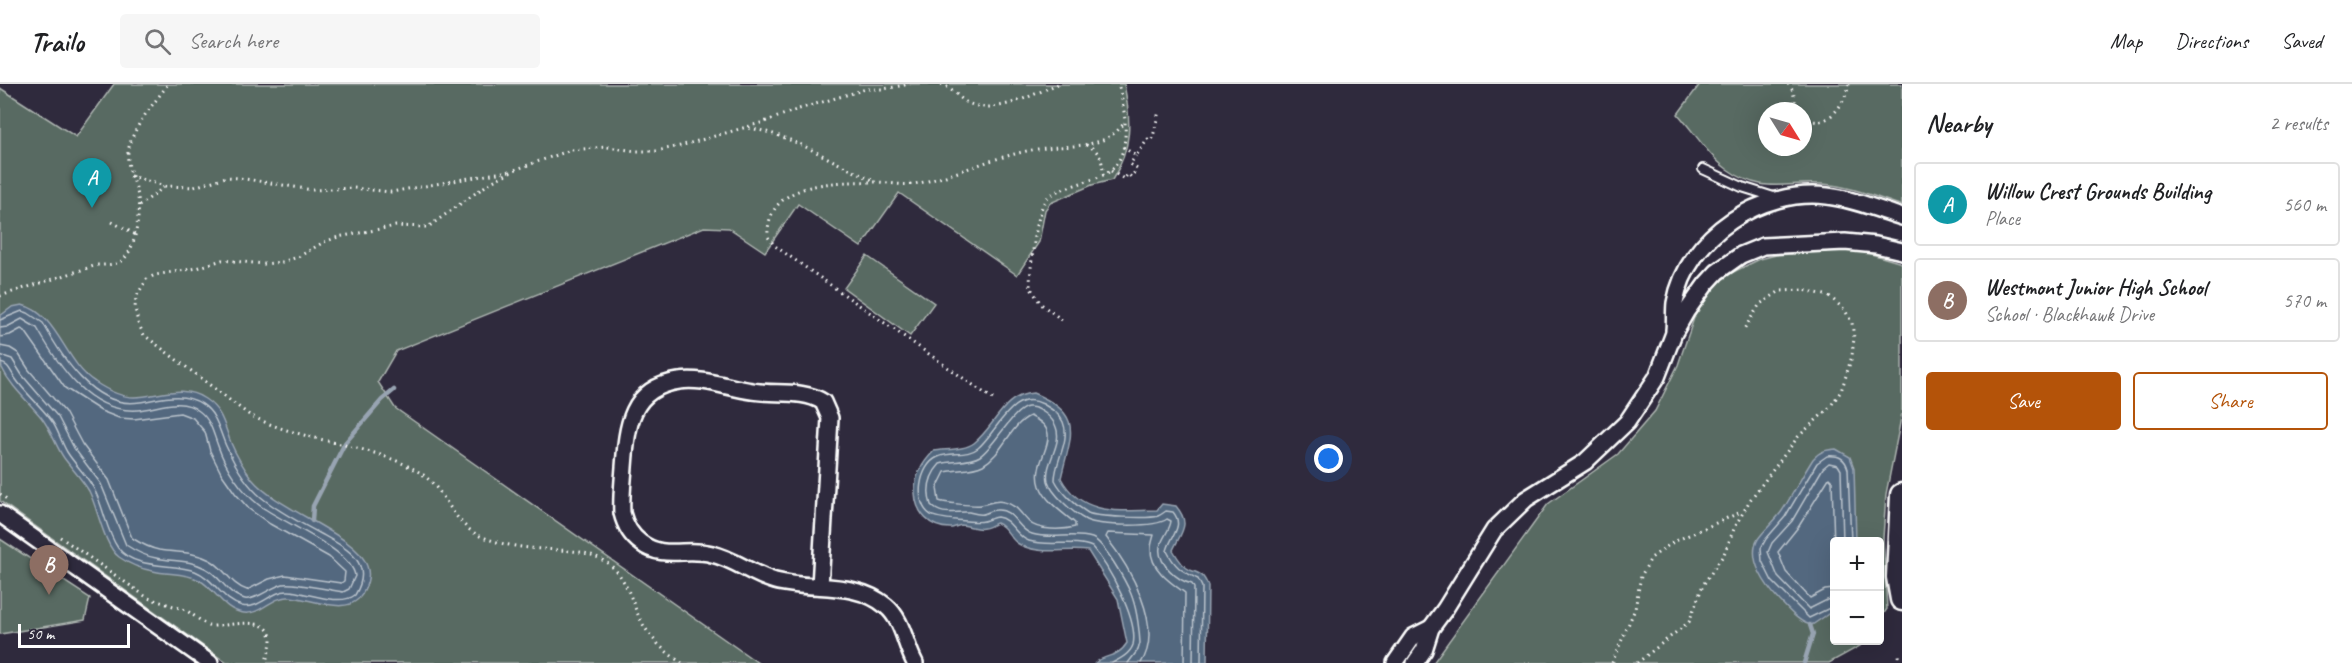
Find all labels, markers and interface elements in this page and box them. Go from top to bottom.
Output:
search box [120,14,540,68]
text: Trailo [30,24,84,59]
icon: search [141,25,174,58]
text: Search here [189,27,278,55]
text: Map [2110,28,2142,54]
text: Directions [2175,28,2248,54]
text: Saved [2281,28,2322,54]
north arrow [1758,102,1812,156]
text: Nearby [1926,107,1991,140]
text: 2 results [2269,111,2328,136]
pin: A [72,158,112,208]
text: Willow Crest Grounds Building [1985,178,2211,206]
text: A [1942,192,1953,217]
text: 560 m [2283,192,2326,217]
text: Place [1985,206,2020,231]
text: Westmont Junior High School [1985,274,2207,302]
text: B [1942,288,1953,313]
text: 570 m [2283,288,2326,313]
text: School · Blackhawk Drive [1985,302,2154,327]
button: Save [1926,372,2121,430]
button: Share [2133,372,2328,430]
your location [1314,444,1343,473]
map controls [1830,537,1884,645]
button: + [1830,537,1884,591]
pin: B [29,546,68,595]
button: − [1830,591,1884,645]
scale bar [18,621,130,648]
text: 50 m [27,624,54,644]

